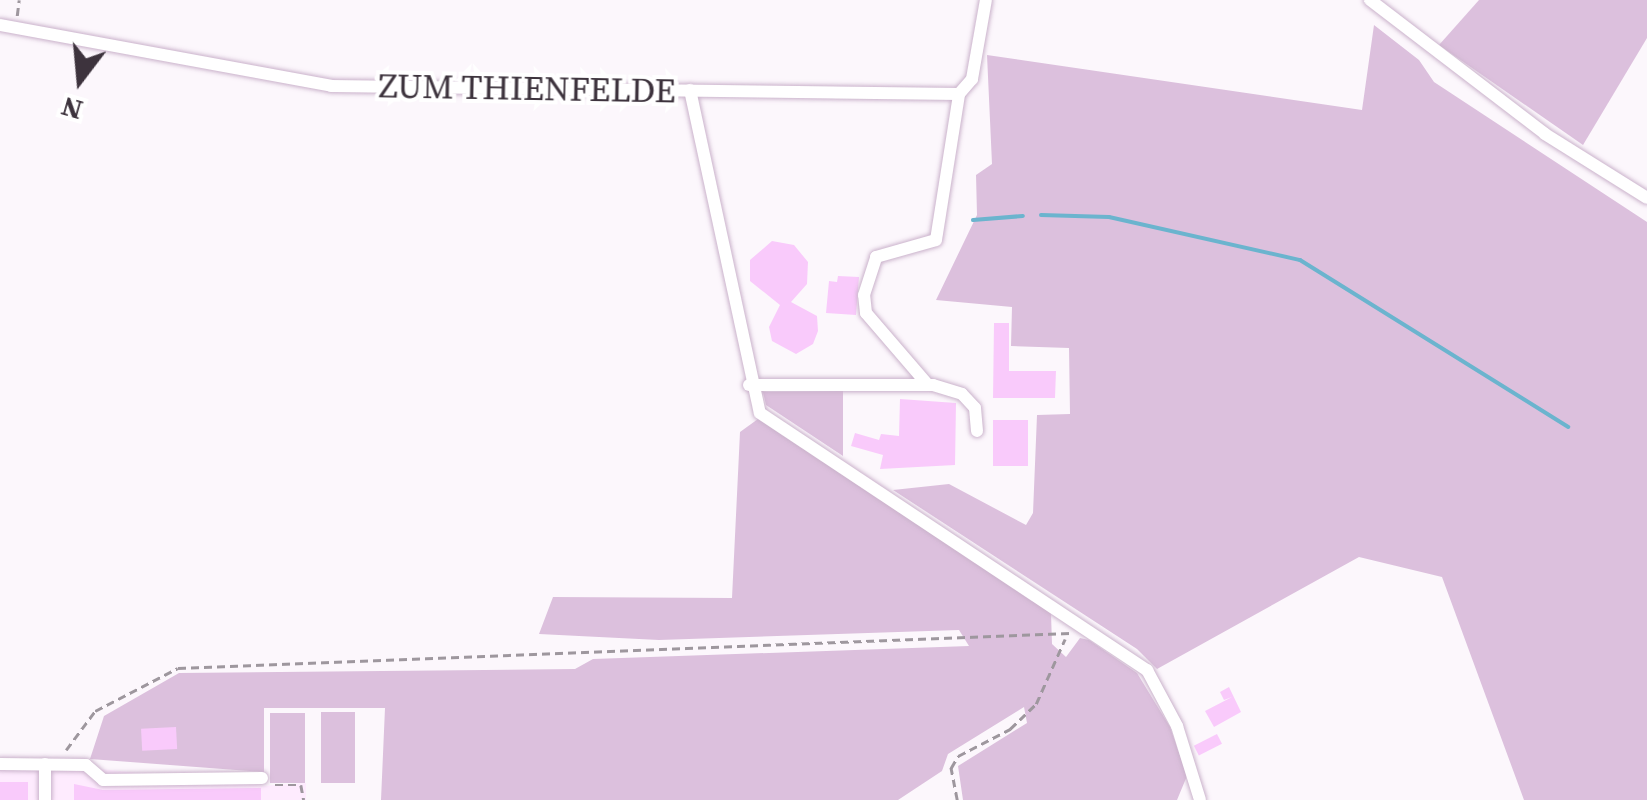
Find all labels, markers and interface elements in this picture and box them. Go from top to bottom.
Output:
north arrow [30,30,130,130]
street label: ZUM THIENFELDE [378,64,676,112]
text: N [57,88,87,130]

